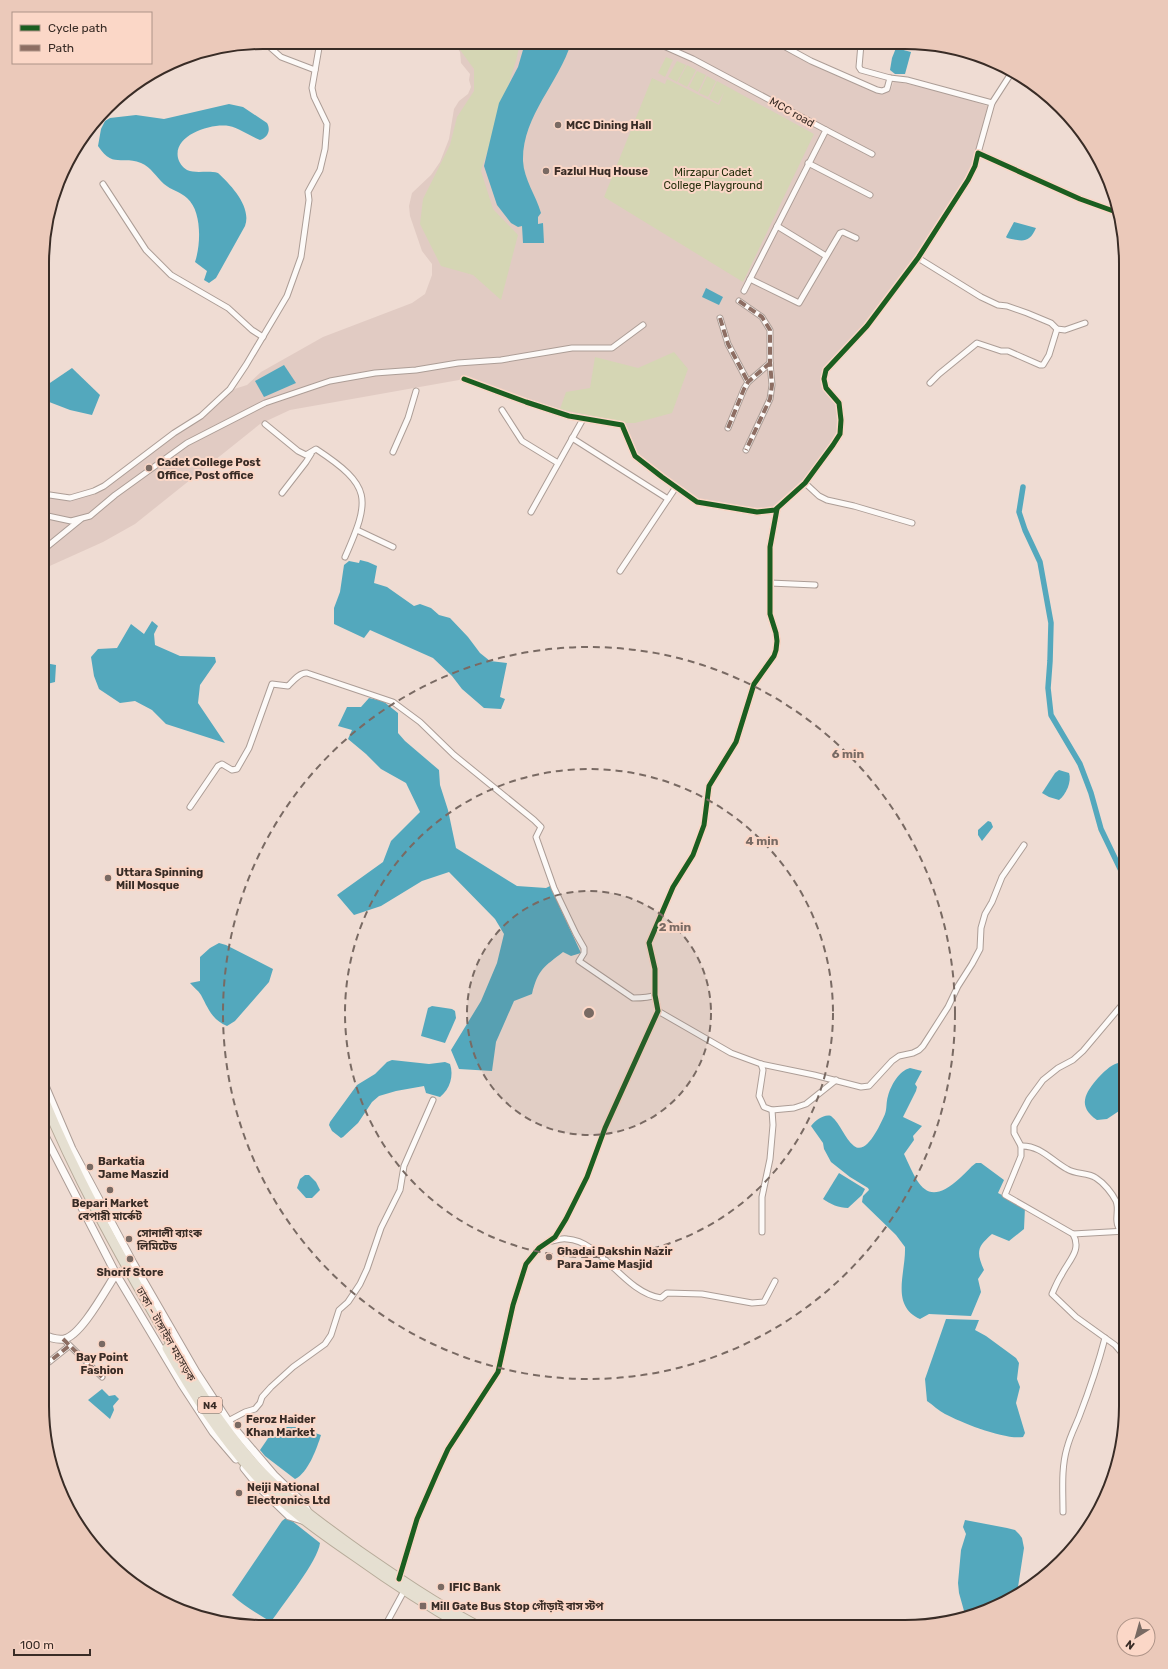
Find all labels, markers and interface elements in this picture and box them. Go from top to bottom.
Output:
legend [12,12,152,64]
text: Cycle path [48,21,107,35]
text: Path [48,41,74,55]
street label: MCC road [767,95,816,130]
place label: MCC Dining Hall [566,119,652,132]
marker: MCC Dining Hall [553,120,563,130]
place label: Fazlul Huq House [554,165,648,178]
marker: Fazlul Huq House [541,166,551,176]
park label: Mirzapur Cadet College Playground [664,166,762,192]
place label: Cadet College Post Office, Post office [157,456,261,482]
marker: Cadet College Post Office, Post office [144,463,154,473]
text: 6 min [832,747,865,761]
text: 4 min [746,834,779,848]
place label: Uttara Spinning Mill Mosque [116,866,203,892]
marker: Uttara Spinning Mill Mosque [103,873,113,883]
text: 2 min [659,920,692,934]
centre of rings [582,1006,596,1020]
place label: Barkatia Jame Maszid [98,1155,169,1181]
marker: Barkatia Jame Maszid [85,1162,95,1172]
marker: Bepari Market বেপারী মার্কেট [105,1185,115,1195]
place label: Bepari Market বেপারী মার্কেট [72,1197,148,1223]
place label: সোনালী ব্যাংক লিমিটেড [136,1227,203,1253]
marker: সোনালী ব্যাংক লিমিটেড [124,1234,134,1244]
place label: Ghadai Dakshin Nazir Para Jame Masjid [557,1245,673,1271]
marker: Ghadai Dakshin Nazir Para Jame Masjid [544,1252,554,1262]
marker: Shorif Store [125,1254,135,1264]
place label: Shorif Store [97,1266,164,1279]
street label: ঢাকা - টাঙ্গাইল মহাসড়ক [133,1284,198,1384]
marker: Bay Point Fashion [97,1339,107,1349]
place label: Bay Point Fashion [76,1351,128,1377]
road number: N4 [198,1397,222,1413]
place label: Feroz Haider Khan Market [246,1413,316,1439]
marker: Feroz Haider Khan Market [233,1420,243,1430]
place label: Neiji National Electronics Ltd [247,1481,330,1507]
marker: Neiji National Electronics Ltd [234,1488,244,1498]
place label: IFIC Bank [449,1581,501,1594]
marker: IFIC Bank [436,1582,446,1592]
place label: Mill Gate Bus Stop গোঁড়াই বাস স্টপ [431,1599,604,1613]
marker: Mill Gate Bus Stop গোঁড়াই বাস স্টপ [418,1601,428,1611]
north arrow [1116,1617,1156,1657]
scale bar [14,1631,90,1657]
text: N [1123,1637,1137,1652]
text: 100 m [20,1638,54,1652]

